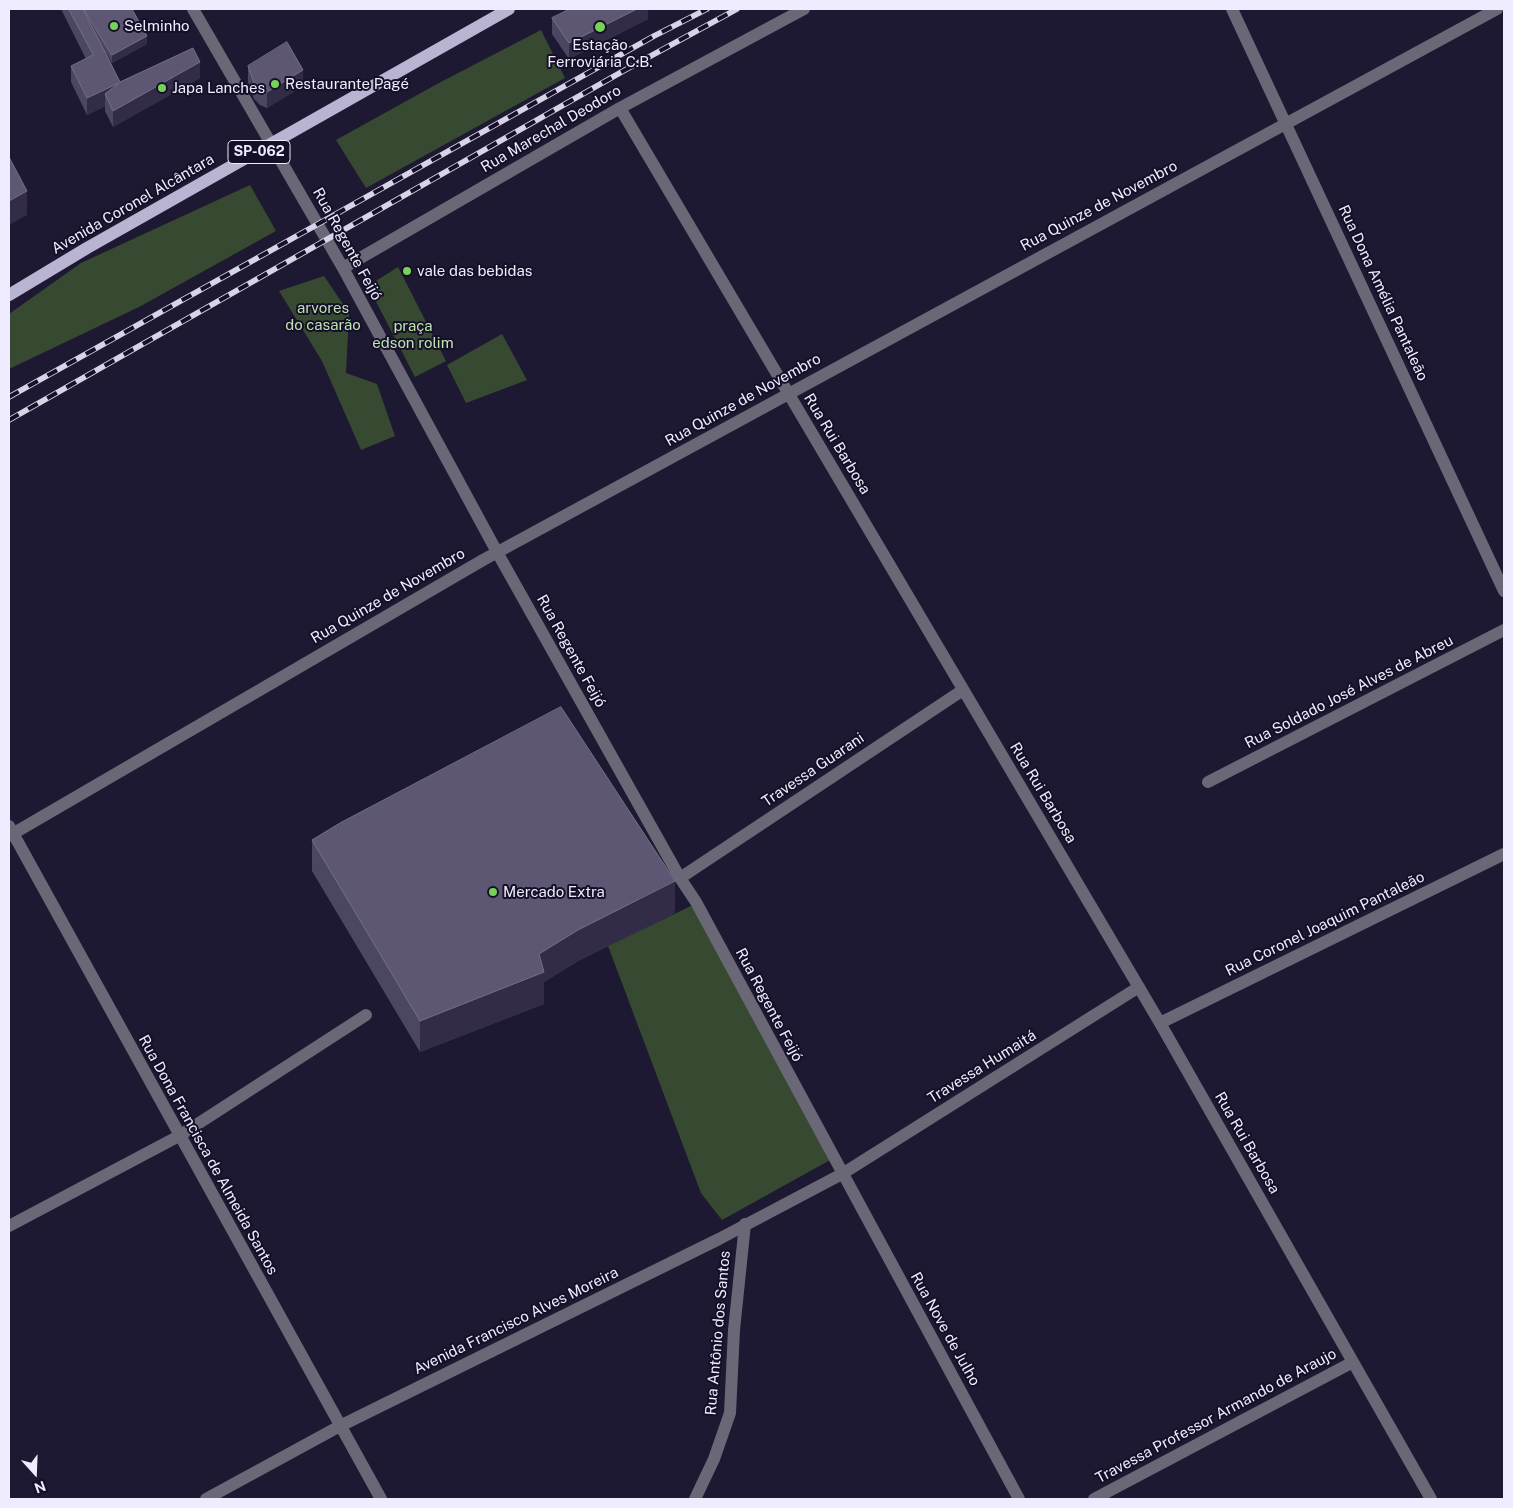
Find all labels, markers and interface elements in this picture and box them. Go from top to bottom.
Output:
place label: Selminho [124,17,190,35]
marker: Selminho [108,20,120,32]
marker: Estação Ferroviária C.B. [593,20,607,34]
place label: Estação Ferroviária C.B. [547,36,653,71]
place label: Restaurante Pagé [285,75,409,93]
marker: Restaurante Pagé [269,78,281,90]
place label: Japa Lanches [172,79,265,97]
marker: Japa Lanches [156,82,168,94]
street label: Rua Marechal Deodoro [478,82,624,176]
road number: SP-062 [228,140,290,163]
street label: Avenida Coronel Alcântara [49,150,217,258]
street label: Rua Quinze de Novembro [1017,157,1181,255]
street label: Rua Regente Feijó [309,185,385,303]
street label: Rua Dona Amélia Pantaleão [1334,202,1432,384]
place label: vale das bebidas [417,262,532,280]
marker: vale das bebidas [401,265,413,277]
park label: arvores do casarão [285,299,361,334]
park label: praça edson rolim [372,317,454,352]
street label: Rua Quinze de Novembro [662,350,824,450]
street label: Rua Rui Barbosa [800,390,874,498]
street label: Rua Quinze de Novembro [308,544,468,648]
street label: Rua Regente Feijó [533,592,609,710]
street label: Rua Soldado José Alves de Abreu [1242,631,1456,753]
street label: Travessa Guarani [759,729,867,811]
street label: Rua Rui Barbosa [1006,739,1080,847]
street label: Rua Coronel Joaquim Pantaleão [1223,868,1427,980]
place label: Mercado Extra [503,883,605,901]
marker: Mercado Extra [487,886,499,898]
street label: Rua Regente Feijó [731,945,807,1065]
street label: Travessa Humaitá [924,1026,1040,1108]
street label: Rua Dona Francisca de Almeida Santos [134,1032,282,1278]
street label: Rua Rui Barbosa [1211,1089,1283,1197]
street label: Rua Antônio dos Santos [702,1250,734,1416]
street label: Avenida Francisco Alves Moreira [411,1263,621,1379]
street label: Rua Nove de Julho [906,1269,984,1389]
street label: Travessa Professor Armando de Araujo [1092,1345,1340,1487]
north arrow [10,1448,60,1498]
text: N [32,1478,48,1496]

